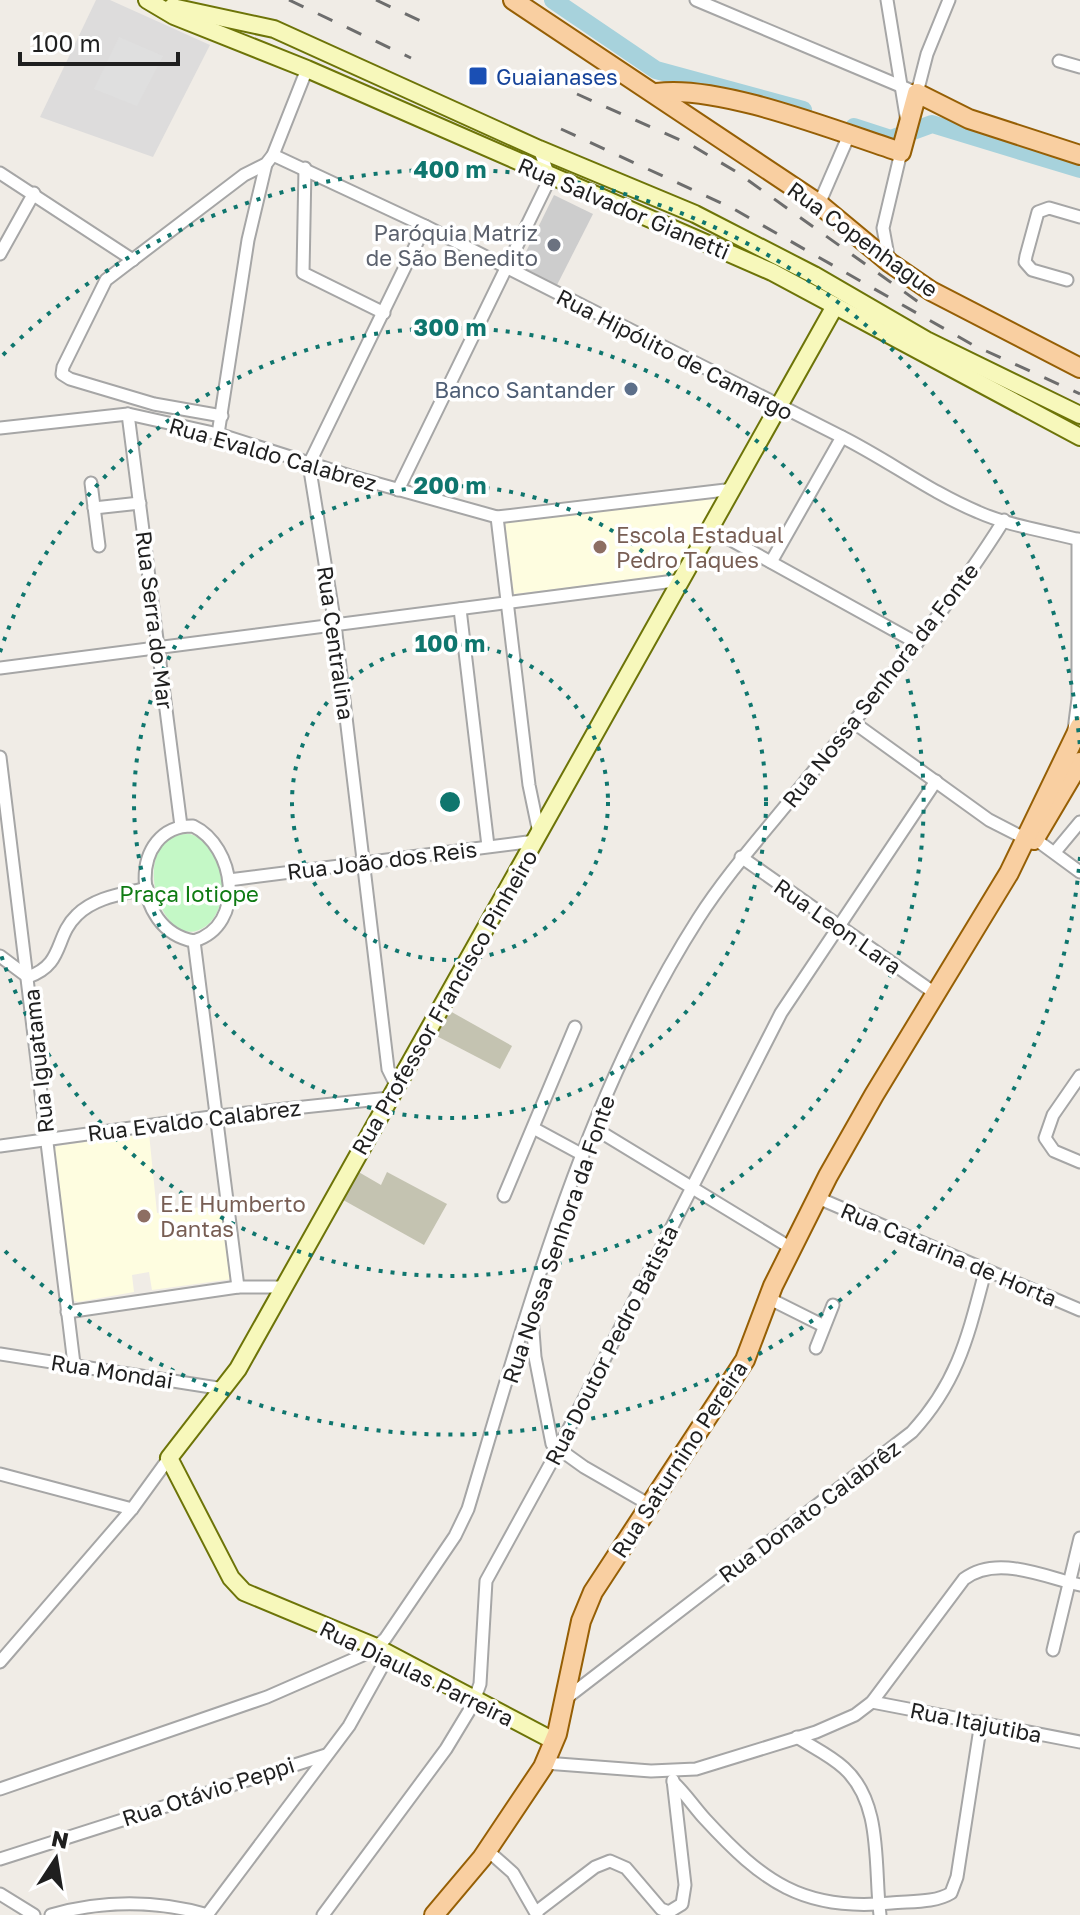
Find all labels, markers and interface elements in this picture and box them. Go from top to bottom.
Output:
scale bar [20,16,178,66]
text: 100 m [32,28,101,57]
place label: Guaianases [496,63,618,90]
marker: Guaianases [467,65,489,87]
street label: Rua Salvador Gianetti [514,151,734,265]
text: 400 m [413,154,487,183]
street label: Rua Copenhague [783,175,943,303]
place label: Paróquia Matriz de São Benedito [366,219,538,271]
marker: Paróquia Matriz de São Benedito [545,236,563,254]
street label: Rua Hipólito de Camargo [552,283,798,425]
text: 300 m [414,312,486,341]
place label: Banco Santander [434,376,615,403]
marker: Banco Santander [622,380,640,398]
street label: Rua Evaldo Calabrez [166,411,380,497]
text: 200 m [414,470,486,499]
place label: Escola Estadual Pedro Taques [616,521,784,573]
street label: Rua Serra do Mar [131,529,179,711]
marker: Escola Estadual Pedro Taques [591,538,609,556]
street label: Rua Nossa Senhora da Fonte [776,557,984,813]
street label: Rua Centralina [312,564,360,722]
text: 100 m [415,628,485,657]
centre of rings [436,788,464,816]
street label: Rua João dos Reis [285,835,479,885]
street label: Rua Professor Francisco Pinheiro [345,845,543,1159]
street label: Rua Leon Lara [769,872,907,980]
park label: Praça Iotiope [119,880,259,907]
street label: Rua Iguatama [17,988,59,1134]
street label: Rua Nossa Senhora da Fonte [496,1091,620,1387]
street label: Rua Evaldo Calabrez [86,1094,302,1146]
place label: E.E Humberto Dantas [160,1190,306,1242]
street label: Rua Catarina de Horta [837,1196,1061,1312]
marker: E.E Humberto Dantas [135,1207,153,1225]
street label: Rua Doutor Pedro Batista [539,1220,683,1470]
street label: Rua Mondai [49,1348,175,1394]
street label: Rua Saturnino Pereira [605,1356,753,1562]
street label: Rua Donato Calabrêz [713,1434,905,1588]
street label: Rua Diaulas Parreira [316,1614,518,1732]
street label: Rua Itajutiba [908,1696,1044,1748]
street label: Rua Otávio Peppi [118,1750,298,1832]
north arrow [16,1819,96,1899]
text: N [49,1824,71,1854]

